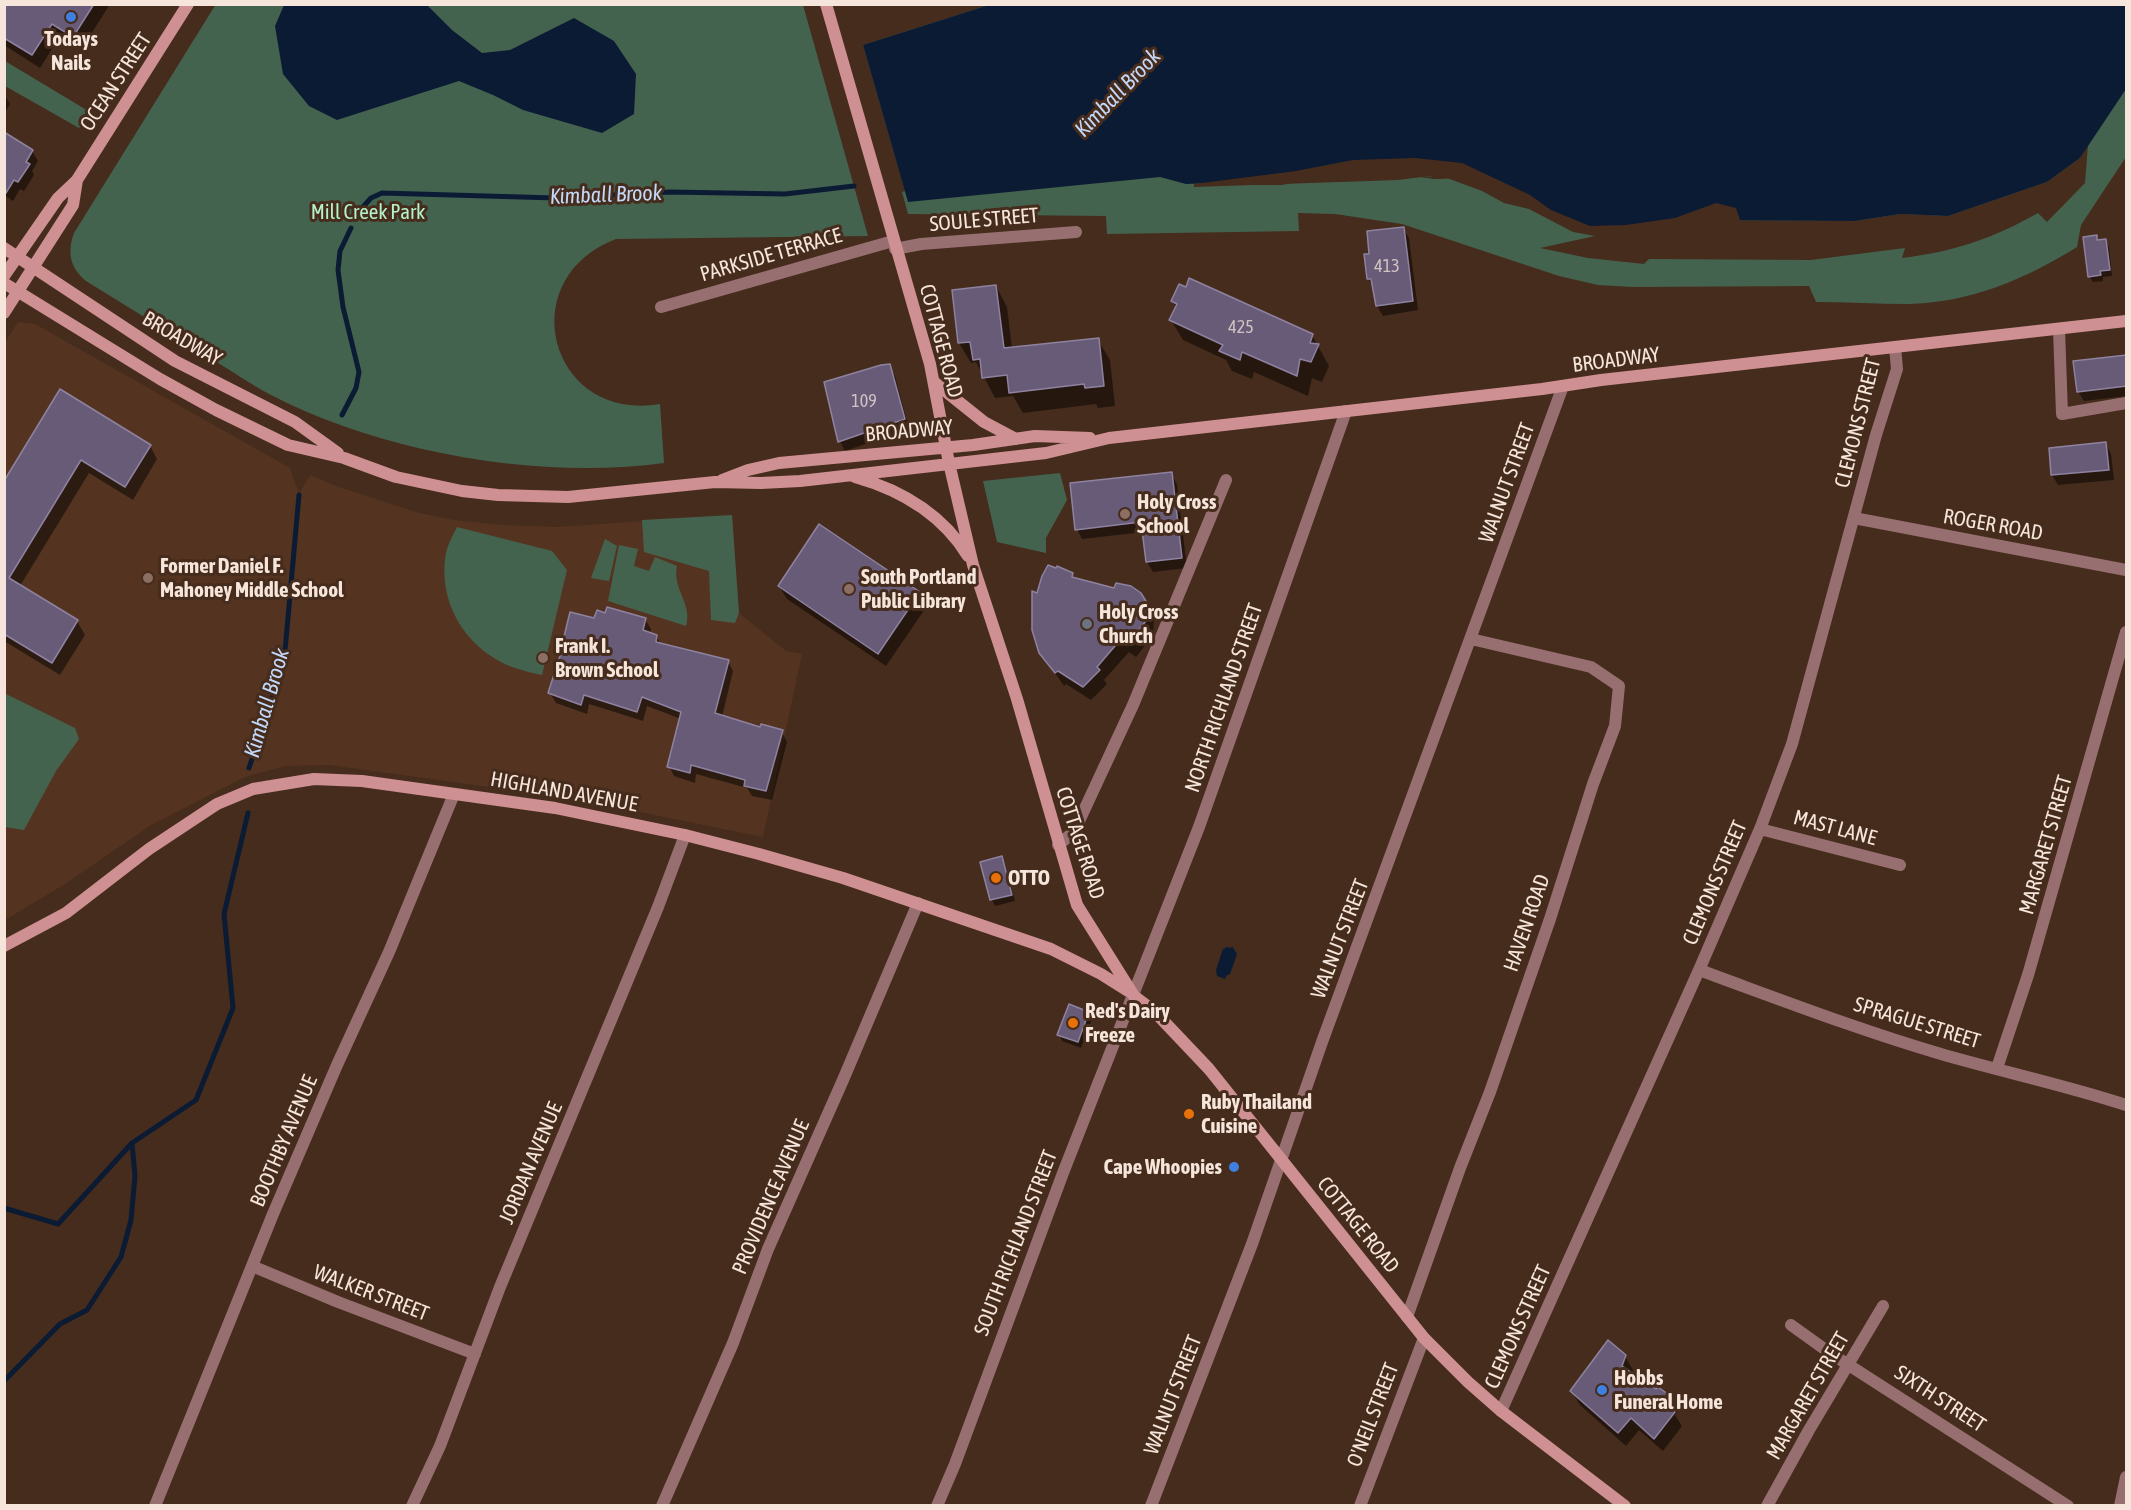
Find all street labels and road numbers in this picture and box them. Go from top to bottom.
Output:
street label: OCEAN STREET [75,28,157,136]
street label: SOULE STREET [929,203,1039,237]
street label: PARKSIDE TERRACE [697,223,845,287]
street label: COTTAGE ROAD [914,282,968,400]
street label: BROADWAY [138,306,226,372]
street label: BROADWAY [1571,342,1661,378]
street label: CLEMONS STREET [1830,356,1886,490]
street label: BROADWAY [864,415,954,447]
street label: WALNUT STREET [1474,420,1540,546]
street label: ROGER ROAD [1941,504,2045,546]
street label: NORTH RICHLAND STREET [1180,600,1268,796]
street label: HIGHLAND AVENUE [488,767,640,817]
street label: MARGARET STREET [2014,773,2078,917]
street label: COTTAGE ROAD [1050,784,1110,902]
street label: MAST LANE [1791,805,1879,851]
street label: CLEMONS STREET [1677,817,1753,949]
street label: HAVEN ROAD [1499,871,1555,975]
street label: WALNUT STREET [1306,876,1374,1002]
street label: SPRAGUE STREET [1851,992,1983,1054]
street label: BOOTHBY AVENUE [245,1071,323,1211]
street label: JORDAN AVENUE [494,1098,568,1228]
street label: PROVIDENCE AVENUE [727,1116,815,1278]
street label: SOUTH RICHLAND STREET [969,1147,1063,1339]
street label: COTTAGE ROAD [1312,1172,1404,1278]
street label: WALKER STREET [310,1259,432,1327]
street label: CLEMONS STREET [1480,1261,1556,1393]
street label: MARGARET STREET [1761,1328,1855,1464]
street label: WALNUT STREET [1139,1332,1207,1458]
street label: O'NEIL STREET [1342,1360,1404,1470]
street label: SIXTH STREET [1890,1360,1990,1438]

